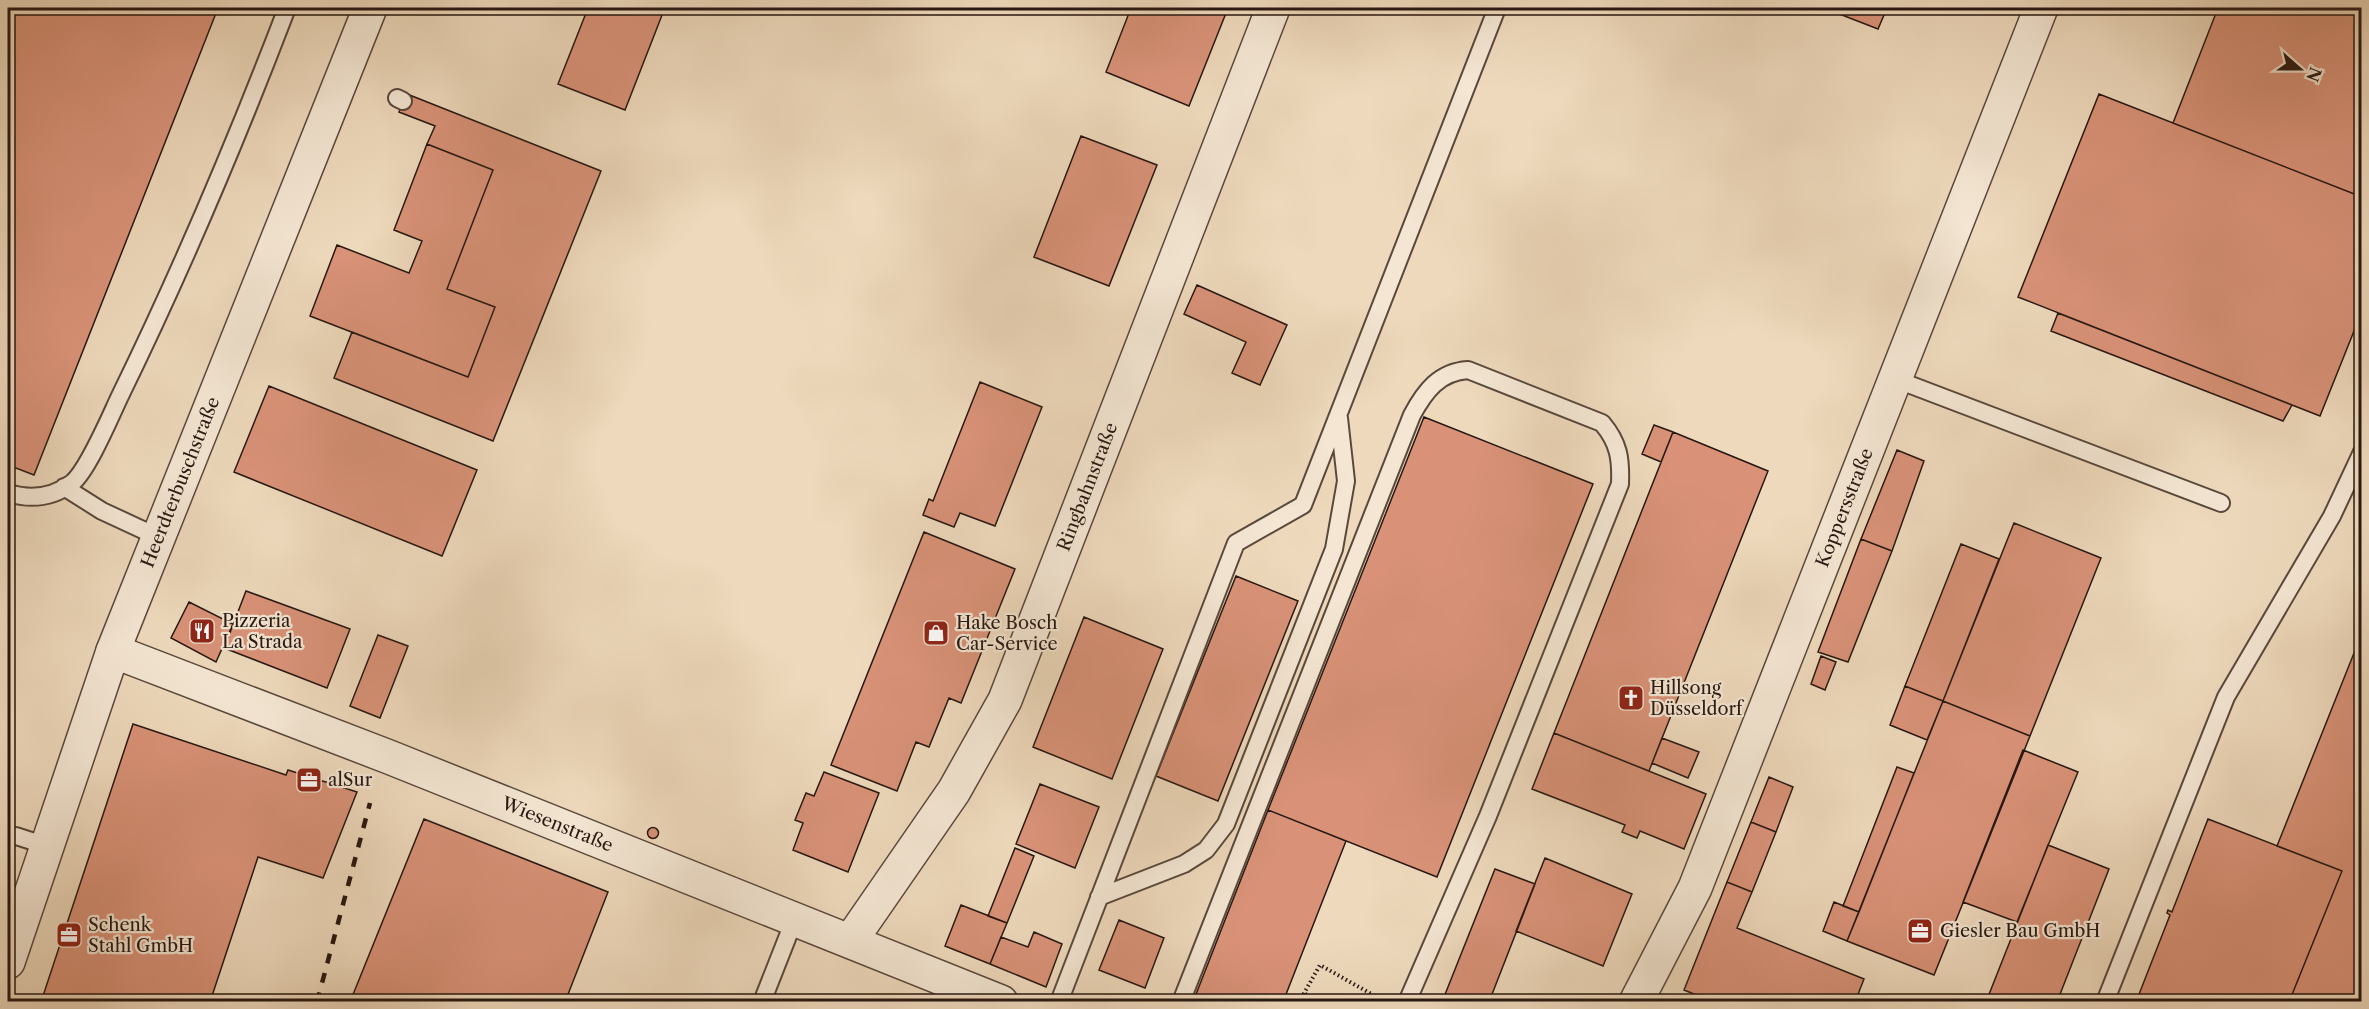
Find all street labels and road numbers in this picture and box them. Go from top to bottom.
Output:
street label: Heerdterbuschstraße [136,394,224,571]
street label: Ringbahnstraße [1053,419,1122,554]
street label: Koppersstraße [1811,445,1878,570]
street label: Wiesenstraße [497,792,616,857]

